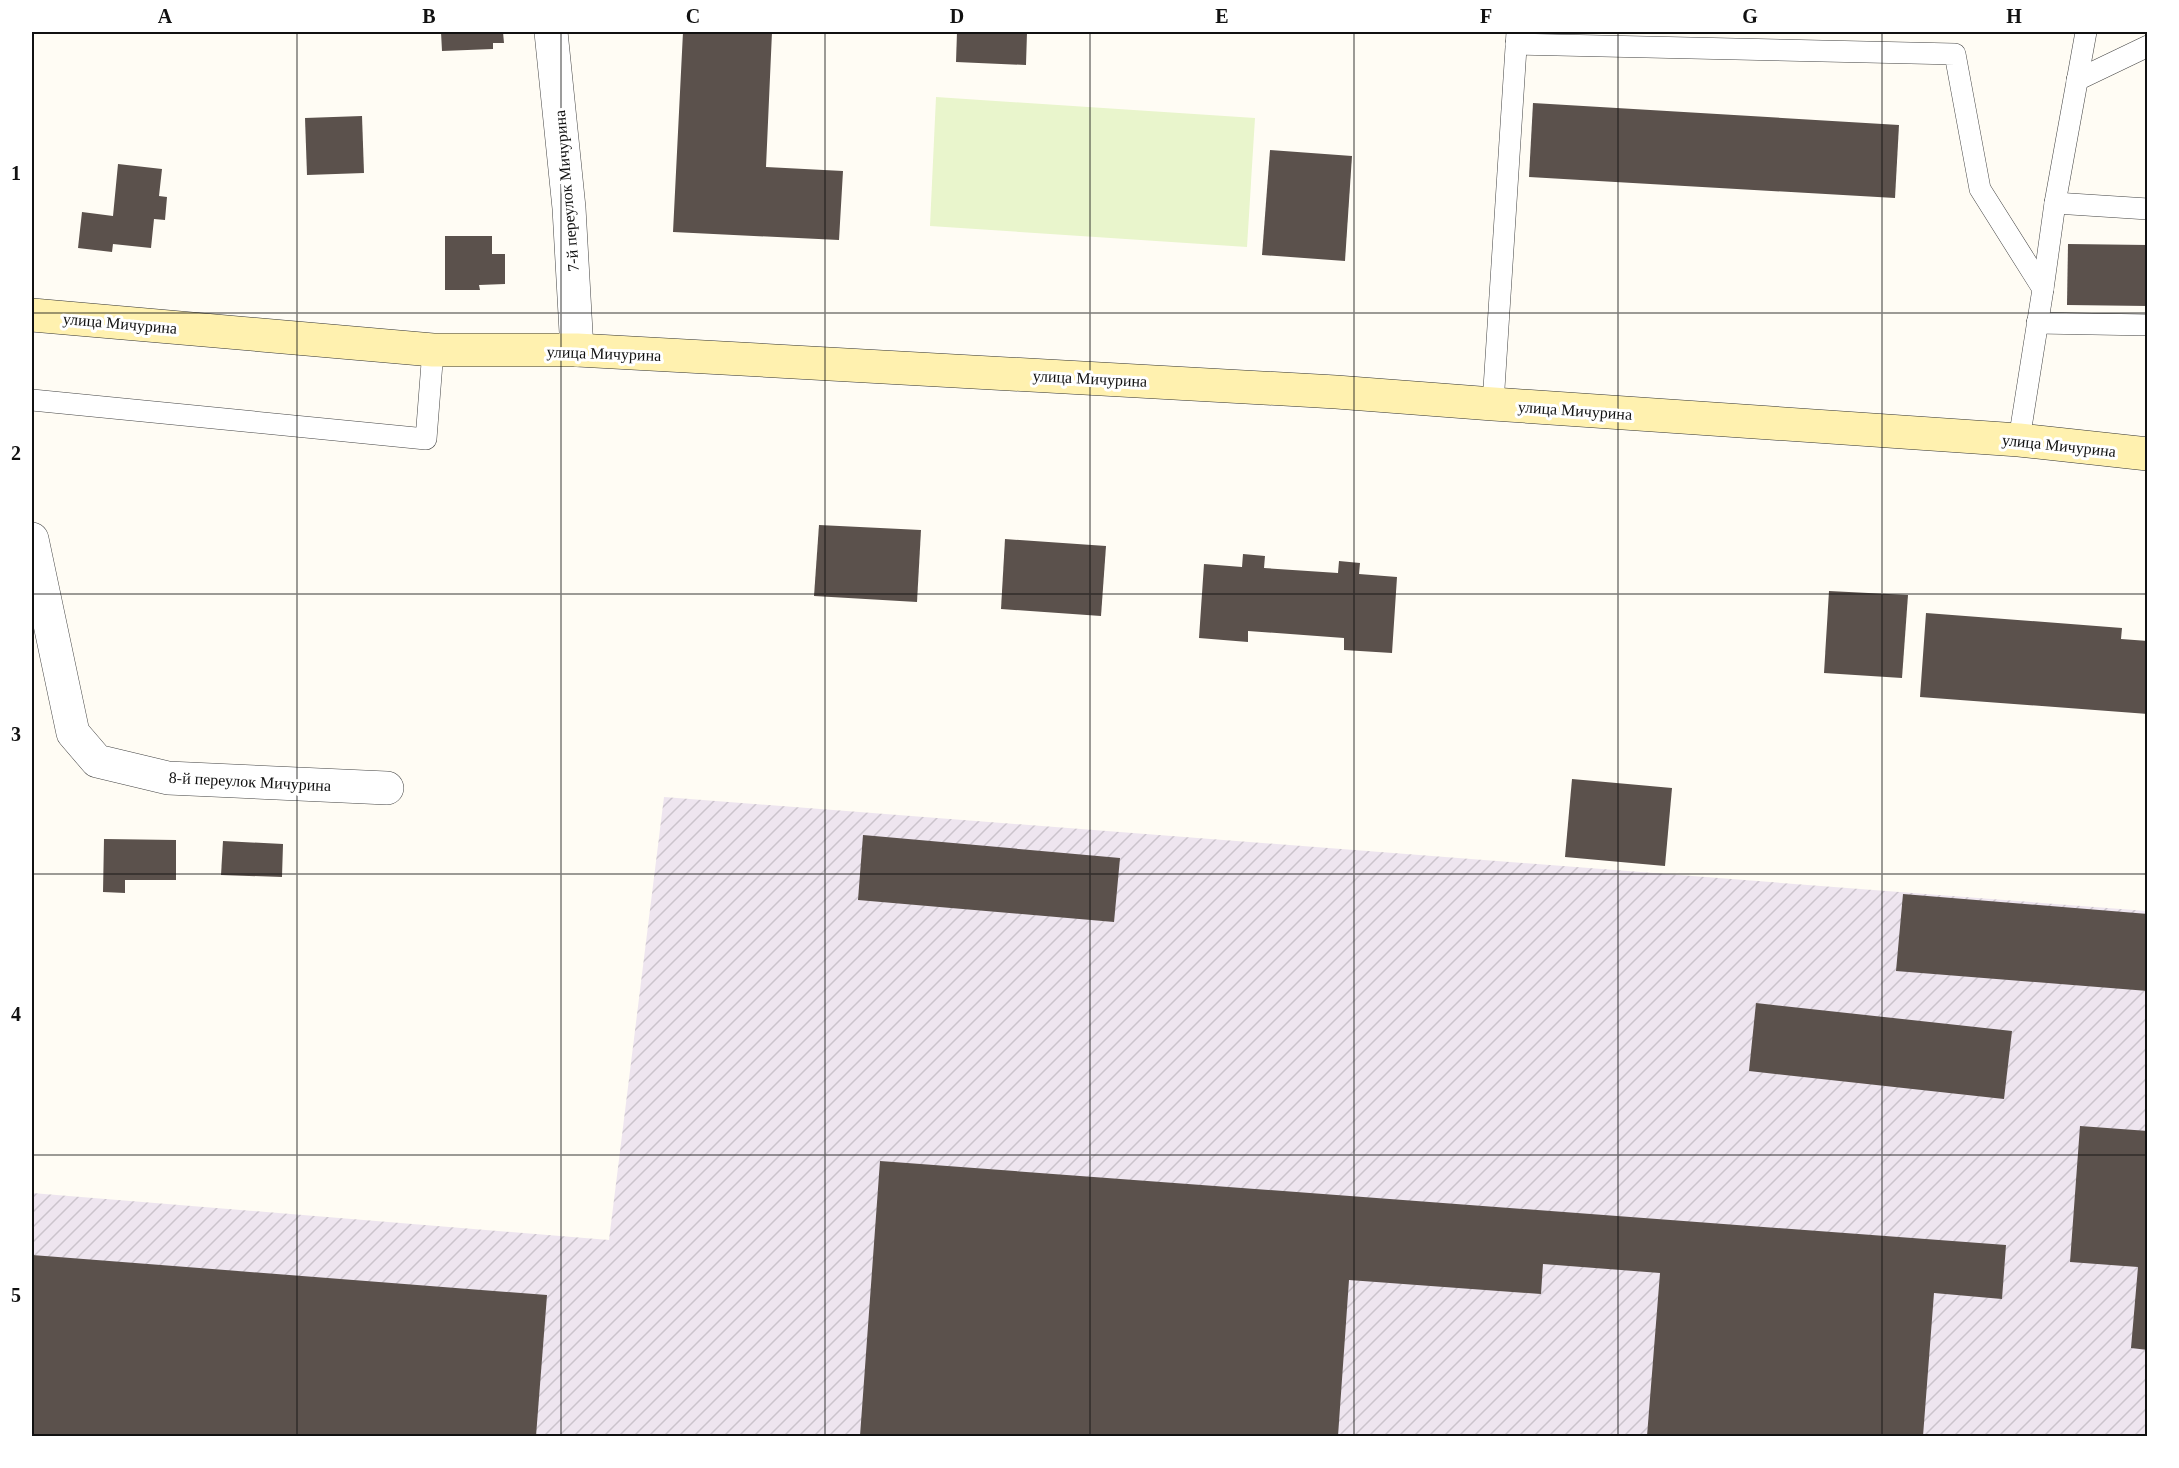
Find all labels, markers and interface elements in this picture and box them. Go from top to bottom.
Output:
text: A [158,5,173,27]
text: B [422,5,436,27]
text: C [686,5,700,27]
text: D [950,5,964,27]
text: E [1215,5,1229,27]
text: F [1480,5,1492,27]
text: G [1742,5,1758,27]
text: H [2006,5,2022,27]
street label: 7-й переулок Мичурина [551,109,583,273]
text: 1 [11,162,21,184]
street label: улица Мичурина [62,310,178,338]
street label: улица Мичурина [546,343,662,365]
street label: улица Мичурина [1032,367,1148,391]
street label: улица Мичурина [1517,398,1633,424]
street label: улица Мичурина [2001,431,2117,461]
text: 2 [11,442,21,464]
text: 3 [11,723,21,745]
street label: 8-й переулок Мичурина [168,769,331,795]
text: 4 [11,1003,21,1025]
text: 5 [11,1284,21,1306]

